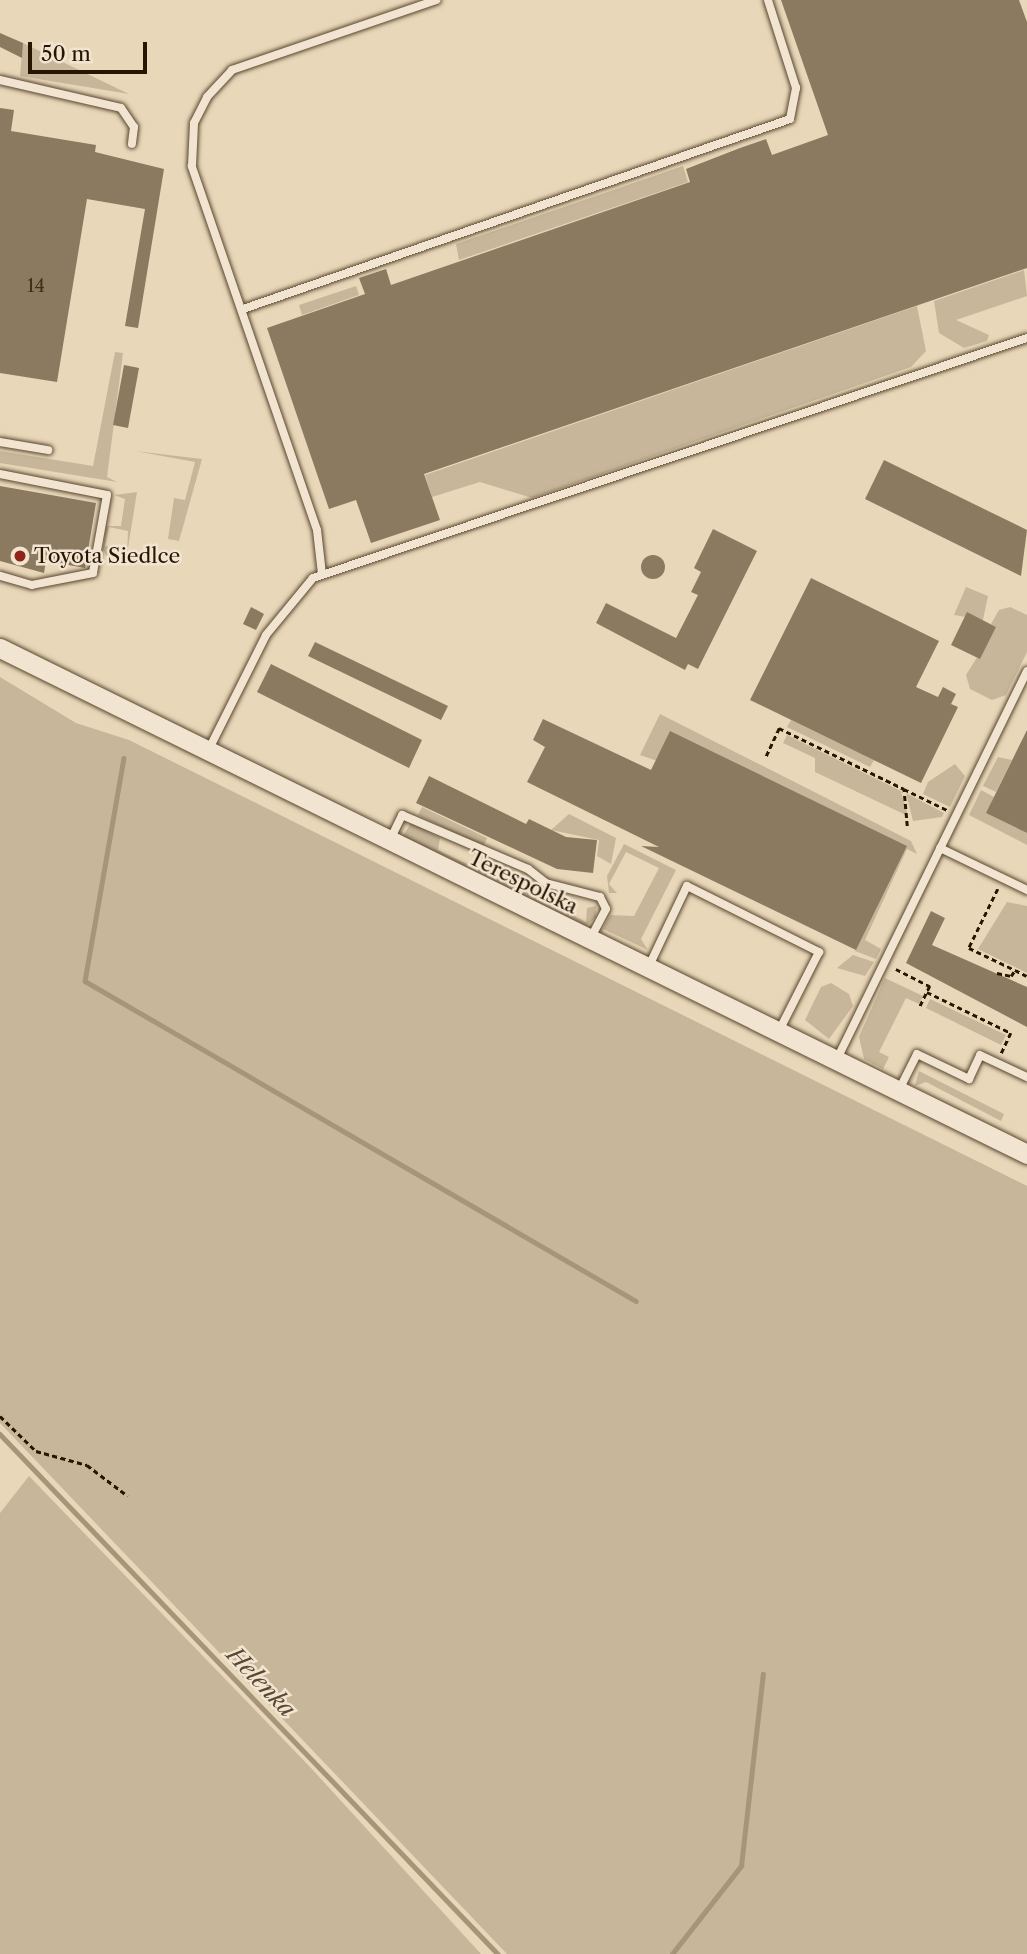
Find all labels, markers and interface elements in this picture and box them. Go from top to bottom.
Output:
scale bar [32,28,150,72]
text: 50 m [41,41,91,66]
house number: 14 [27,275,45,297]
place label: Toyota Siedlce [34,543,181,569]
marker: Toyota Siedlce [12,548,28,564]
street label: Terespolska [464,845,582,919]
water label: Helenka [221,1641,301,1723]

